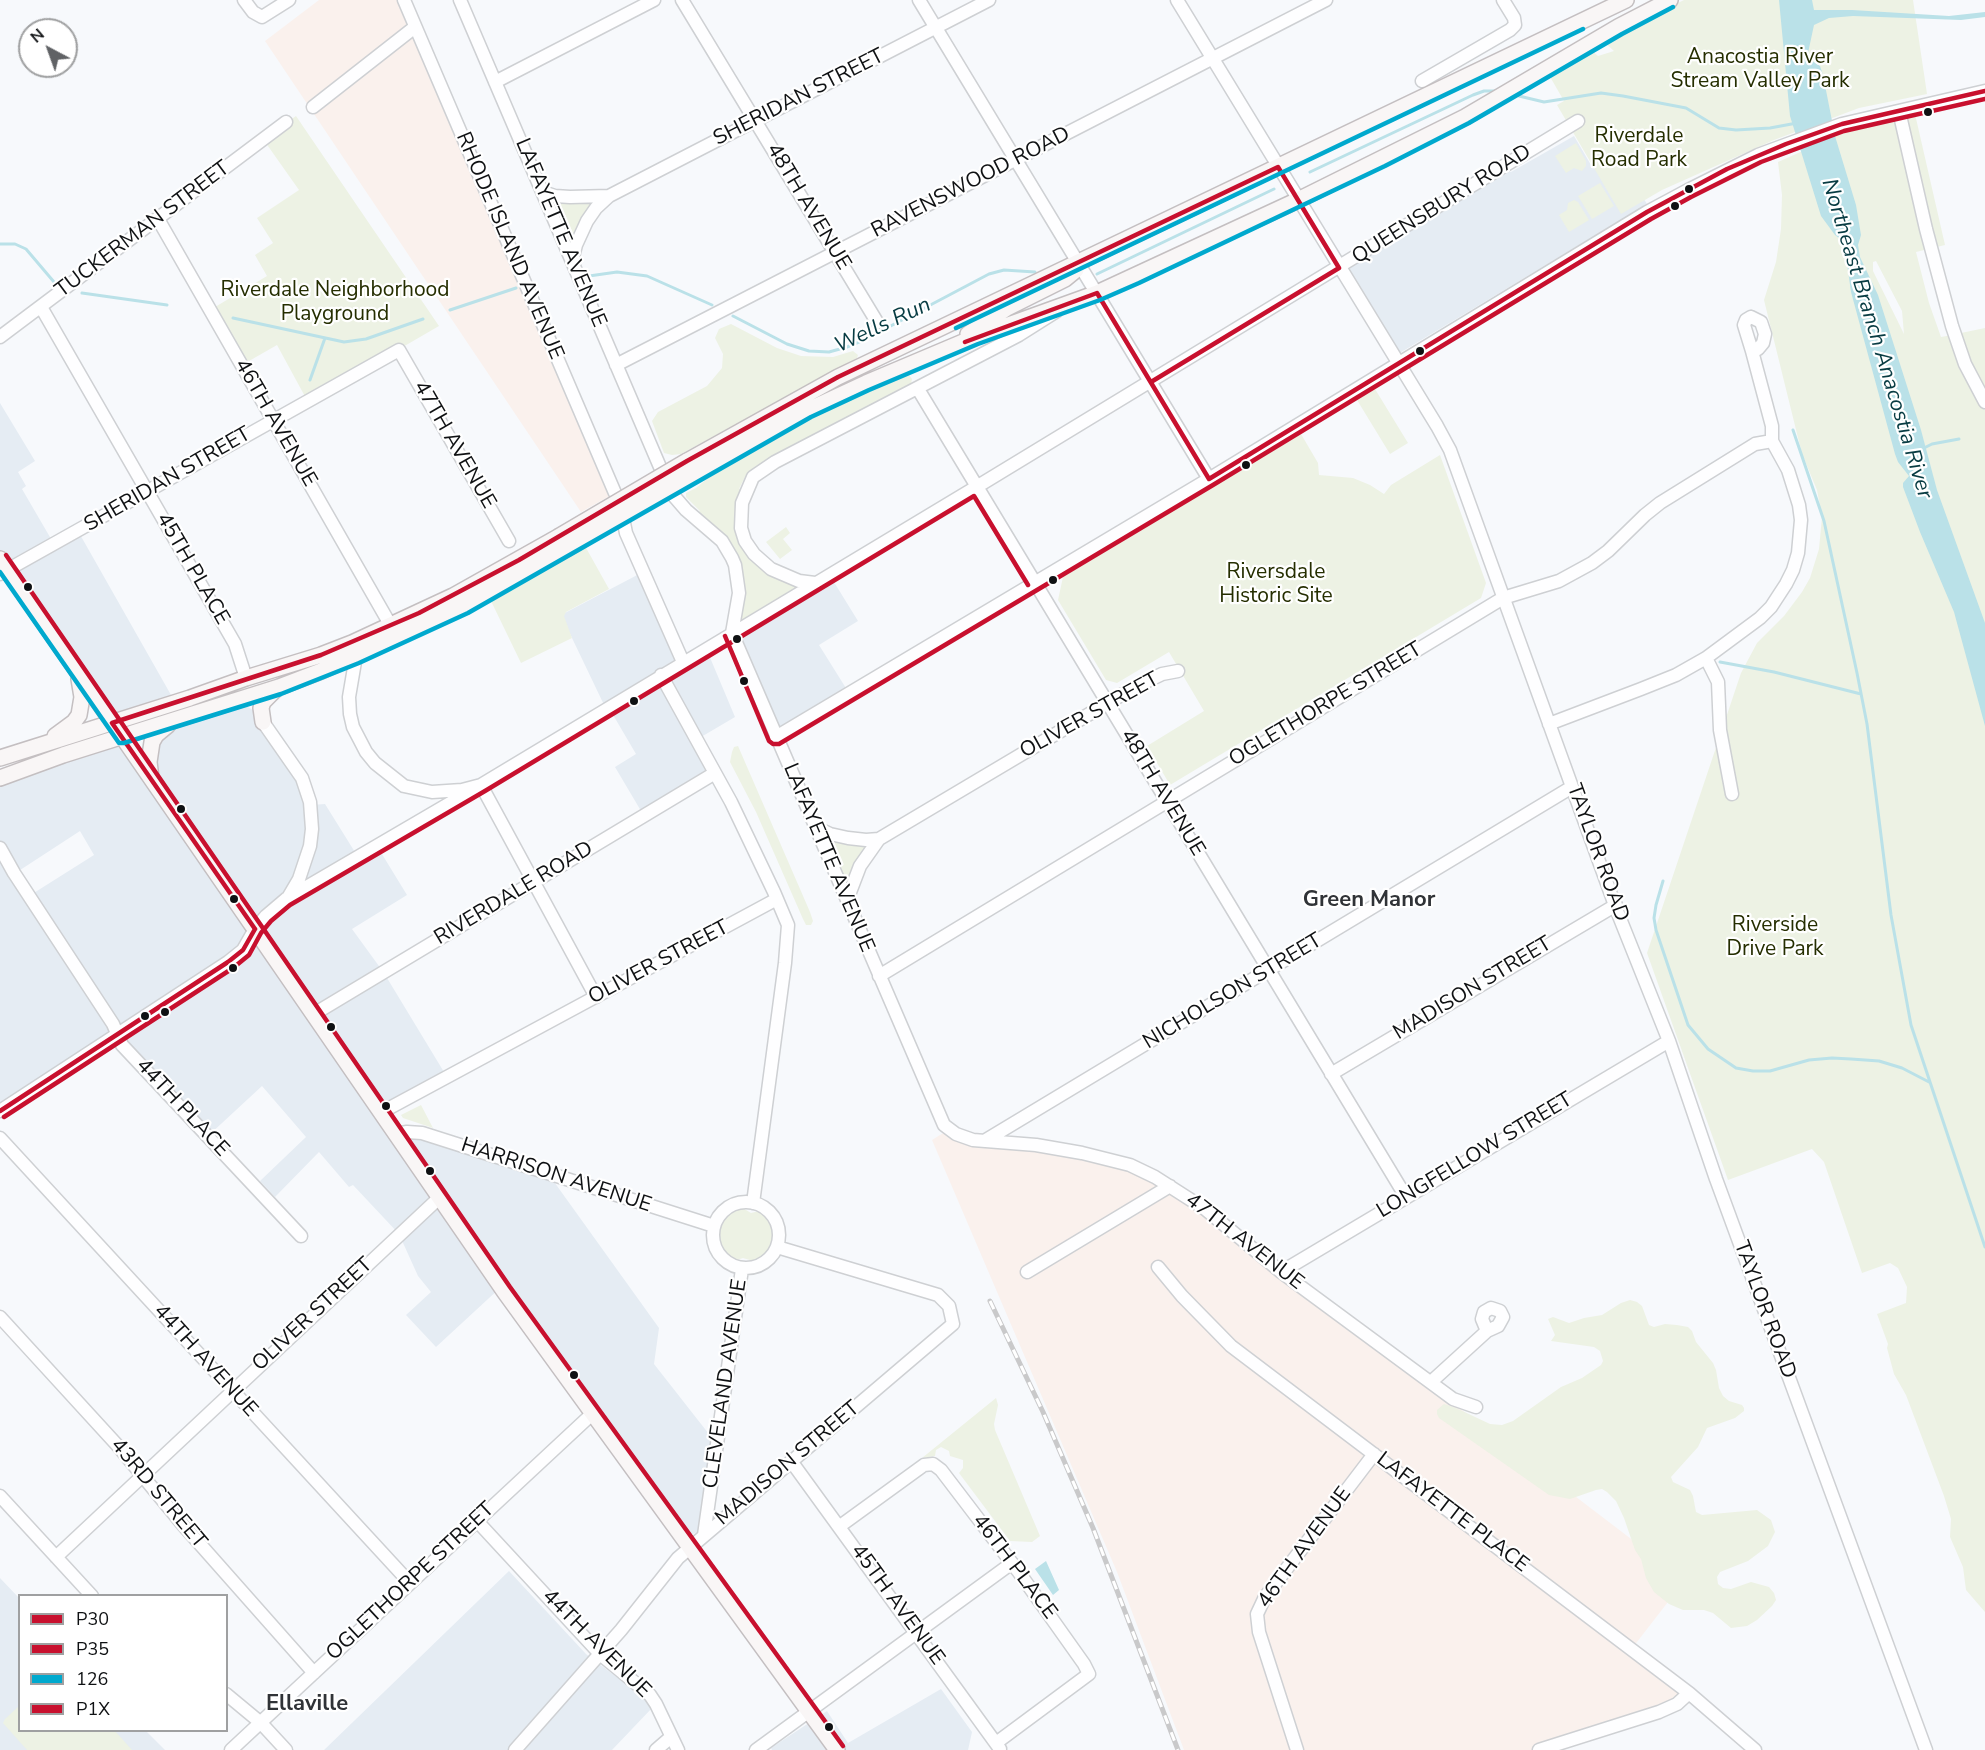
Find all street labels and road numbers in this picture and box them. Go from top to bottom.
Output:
street label: SHERIDAN STREET [709,44,889,152]
street label: RAVENSWOOD ROAD [867,122,1075,244]
street label: RHODE ISLAND AVENUE [450,129,568,363]
street label: LAFAYETTE AVENUE [509,135,611,331]
street label: 48TH AVENUE [760,139,856,275]
street label: QUEENSBURY ROAD [1348,140,1536,270]
street label: TUCKERMAN STREET [51,156,235,304]
street label: 46TH AVENUE [228,355,322,491]
street label: 47TH AVENUE [407,377,501,513]
street label: SHERIDAN STREET [80,422,256,538]
street label: 45TH PLACE [150,509,234,629]
street label: OGLETHORPE STREET [1225,637,1427,773]
street label: OLIVER STREET [1016,667,1164,765]
street label: 48TH AVENUE [1114,725,1210,861]
street label: LAFAYETTE AVENUE [777,760,879,956]
street label: TAYLOR ROAD [1560,781,1634,925]
street label: RIVERDALE ROAD [430,837,598,951]
street label: OLIVER STREET [585,915,733,1011]
street label: NICHOLSON STREET [1139,929,1327,1055]
street label: MADISON STREET [1389,932,1557,1046]
street label: 44TH PLACE [130,1054,234,1162]
street label: LONGFELLOW STREET [1373,1088,1577,1224]
street label: HARRISON AVENUE [458,1133,654,1219]
street label: 47TH AVENUE [1180,1188,1308,1296]
street label: TAYLOR ROAD [1727,1238,1801,1382]
street label: OLIVER STREET [248,1253,378,1377]
street label: CLEVELAND AVENUE [699,1278,753,1490]
street label: 44TH AVENUE [148,1299,262,1423]
street label: MADISON STREET [711,1396,865,1532]
street label: 43RD STREET [105,1434,211,1554]
street label: LAFAYETTE PLACE [1371,1448,1533,1578]
street label: 46TH AVENUE [1253,1483,1357,1613]
street label: OGLETHORPE STREET [322,1498,500,1666]
street label: 46TH PLACE [966,1510,1062,1624]
street label: 45TH AVENUE [845,1540,949,1670]
street label: 44TH AVENUE [536,1584,656,1704]

